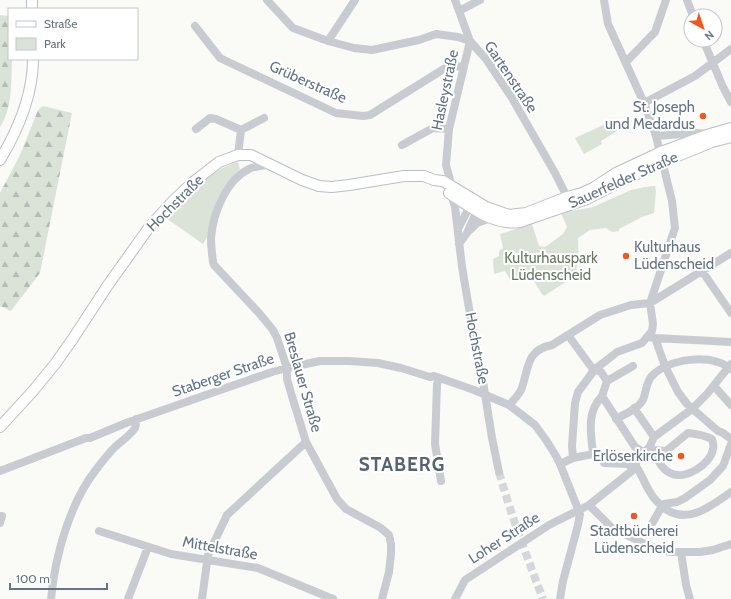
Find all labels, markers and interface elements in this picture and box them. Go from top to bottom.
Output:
legend [8,8,138,60]
north arrow [683,8,723,48]
text: Straße [44,16,77,31]
text: N [702,28,717,44]
text: Park [44,36,66,51]
street label: Gartenstraße [480,38,542,116]
street label: Hasleystraße [428,48,462,132]
street label: Grüberstraße [267,57,350,107]
place label: St. Joseph und Medardus [605,98,695,133]
marker: St. Joseph und Medardus [698,111,708,121]
street label: Sauerfelder Straße [565,148,681,212]
street label: Hochstraße [143,171,207,235]
place label: Kulturhaus Lüdenscheid [634,238,714,273]
park label: Kulturhauspark Lüdenscheid [504,249,598,284]
marker: Kulturhaus Lüdenscheid [621,251,631,261]
street label: Hochstraße [461,310,493,386]
street label: Breslauer Straße [280,330,326,434]
street label: Staberger Straße [170,349,277,401]
place label: Erlöserkirche [593,447,673,465]
marker: Erlöserkirche [676,451,686,461]
district label: STABERG [359,453,445,476]
street label: Loher Straße [465,508,543,568]
marker: Stadtbücherei Lüdenscheid [629,511,639,521]
place label: Stadtbücherei Lüdenscheid [590,522,678,557]
street label: Mittelstraße [181,533,259,564]
scale bar [10,565,107,591]
text: 100 m [16,571,50,586]

